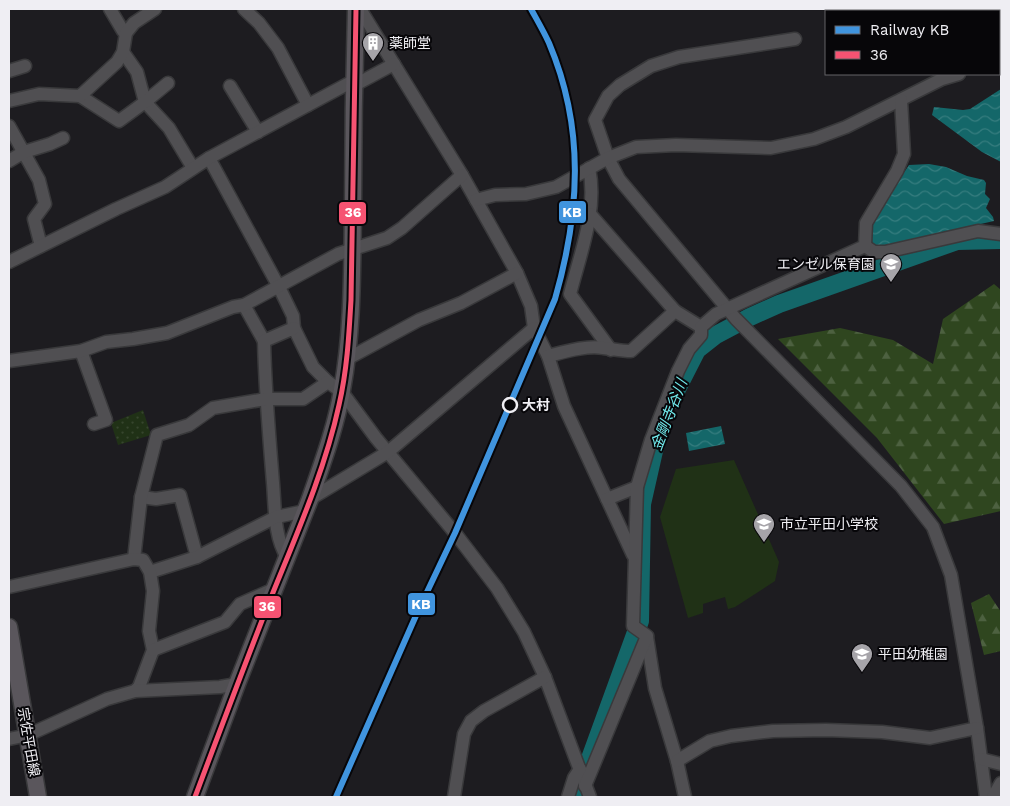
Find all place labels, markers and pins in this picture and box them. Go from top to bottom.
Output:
building icon: 薬師堂 [361,31,385,62]
place label: 薬師堂 [389,35,431,51]
school or university icon: エンゼル保育園 [879,252,903,283]
place label: エンゼル保育園 [777,256,875,272]
marker: 大村 [502,397,518,413]
place label: 大村 [522,397,550,413]
school or university icon: 市立平田小学校 [752,512,776,543]
place label: 市立平田小学校 [780,516,878,532]
school or university icon: 平田幼稚園 [850,642,874,673]
place label: 平田幼稚園 [878,646,948,662]

